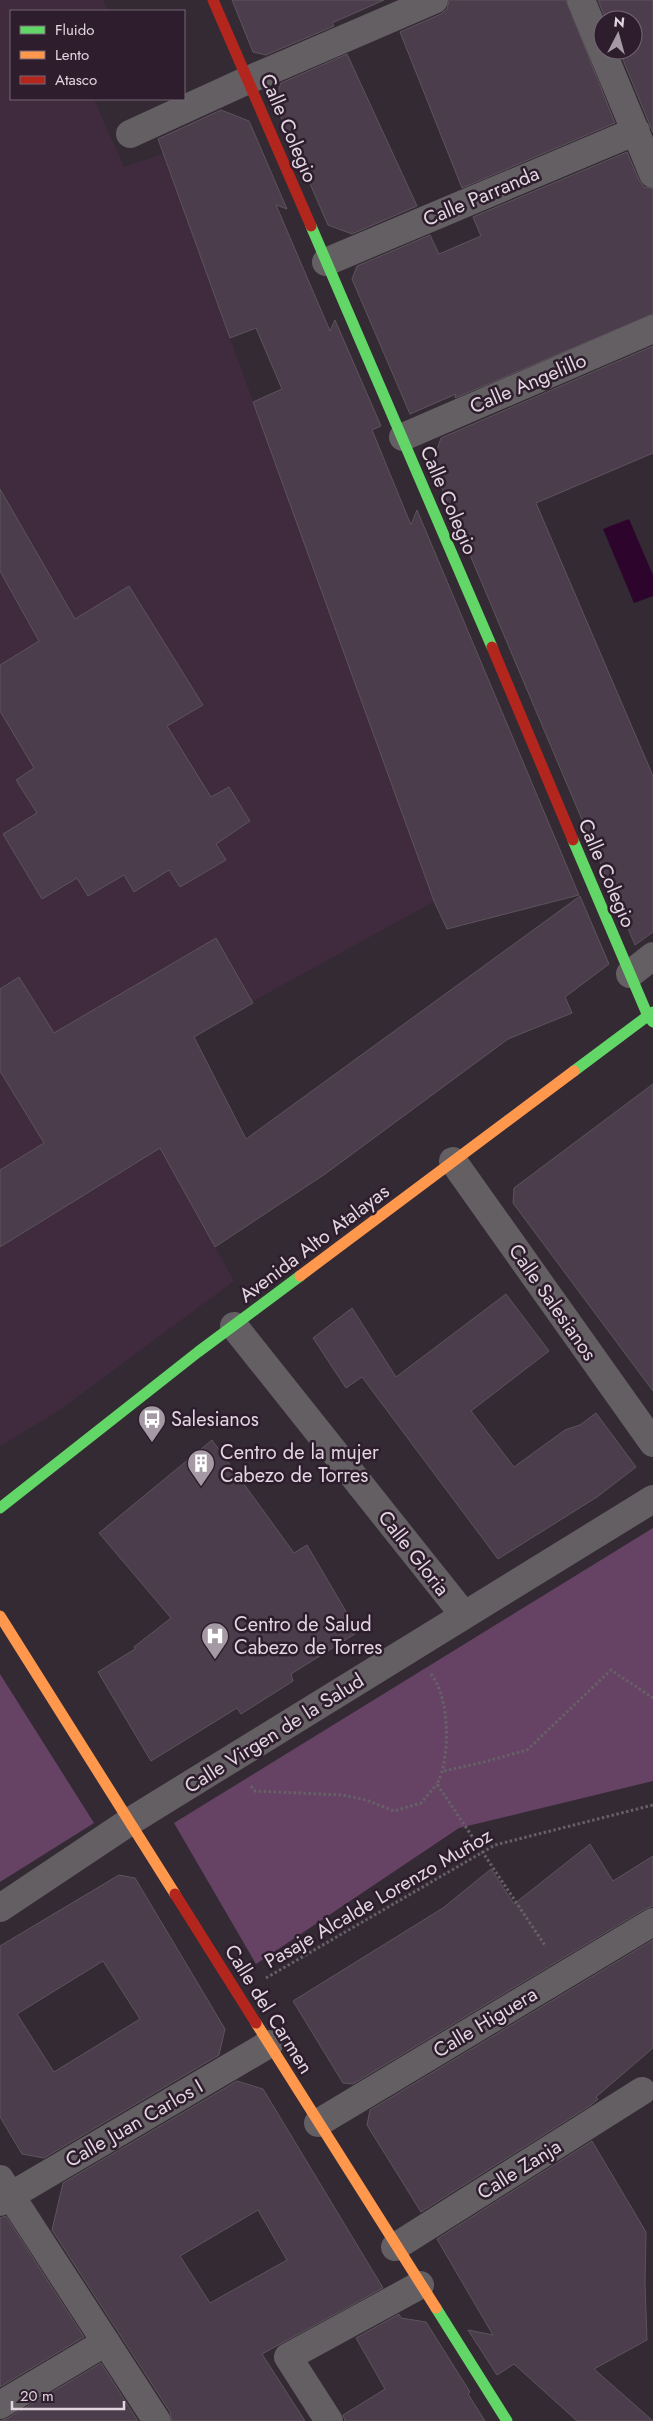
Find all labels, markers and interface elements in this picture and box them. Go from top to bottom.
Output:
legend [10,10,185,100]
north arrow [593,10,643,60]
text: N [613,12,626,33]
text: Fluido [55,19,94,41]
text: Lento [55,44,89,66]
text: Atasco [55,69,97,91]
street label: Calle Colegio [253,69,325,187]
street label: Calle Parranda [419,159,544,234]
street label: Calle Angelillo [465,346,591,421]
street label: Calle Colegio [413,441,485,559]
street label: Calle Colegio [571,814,643,932]
street label: Avenida Alto Atalayas [233,1177,395,1310]
street label: Calle Salesianos [502,1238,604,1367]
bus stop icon: Salesianos [137,1404,167,1443]
place label: Salesianos [171,1405,259,1434]
place label: Centro de la mujer Cabezo de Torres [220,1438,379,1490]
building icon: Centro de la mujer Cabezo de Torres [186,1448,216,1487]
street label: Calle Gloria [371,1504,456,1602]
place label: Centro de Salud Cabezo de Torres [234,1610,382,1662]
hospital icon: Centro de Salud Cabezo de Torres [200,1621,230,1660]
street label: Calle Virgen de la Salud [179,1666,370,1801]
street label: Pasaje Alcalde Lorenzo Muñoz [259,1821,497,1976]
street label: Calle del Carmen [217,1939,320,2080]
street label: Calle Higuera [428,1980,543,2065]
street label: Calle Juan Carlos I [60,2072,209,2175]
street label: Calle Zanja [472,2132,567,2207]
scale bar [12,2378,125,2410]
text: 20 m [20,2385,54,2407]

